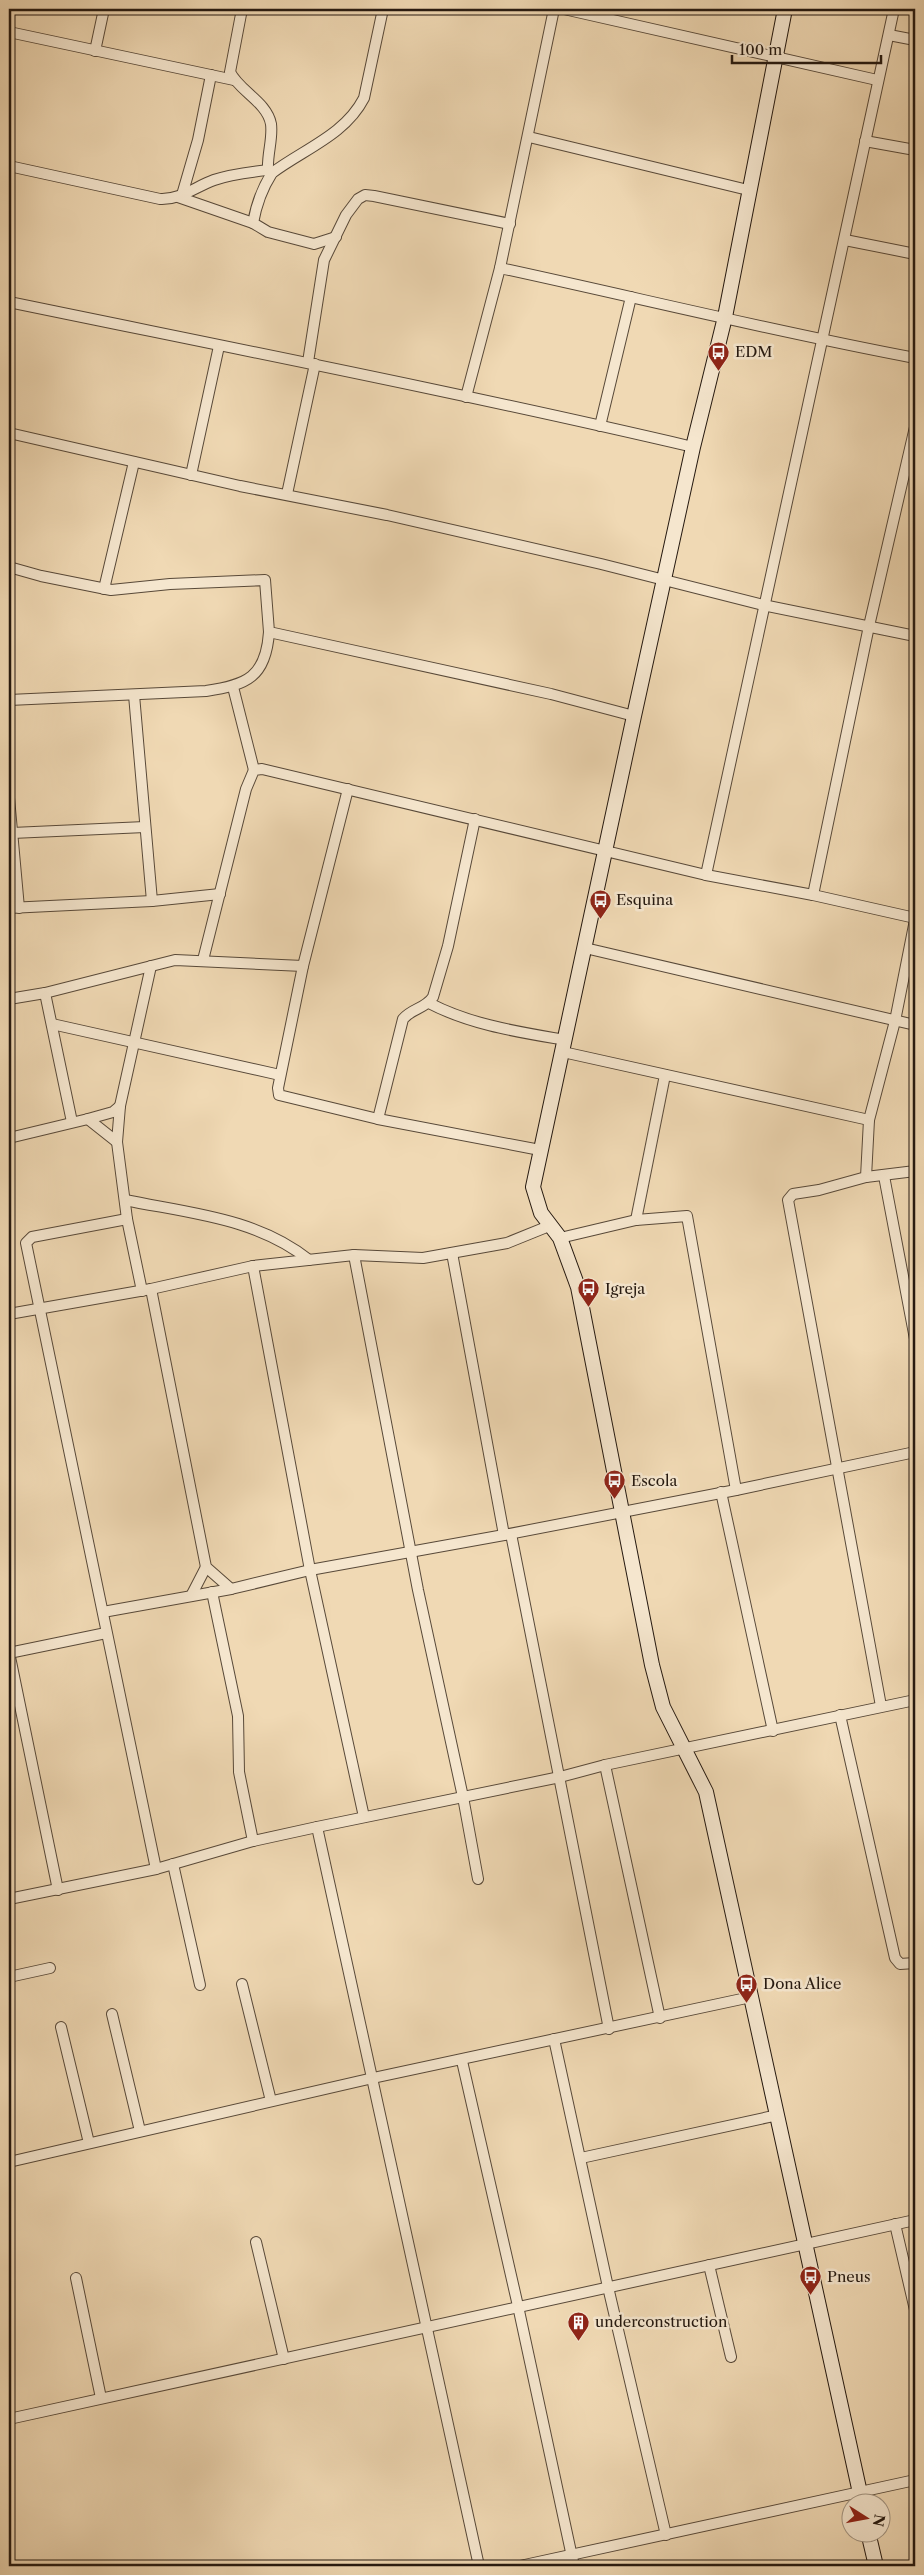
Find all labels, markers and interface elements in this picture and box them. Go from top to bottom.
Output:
scale bar [732,32,880,64]
text: 100 m [739,40,782,59]
bus stop icon: EDM [707,340,731,371]
place label: EDM [735,342,772,361]
bus stop icon: Esquina [588,888,612,919]
place label: Esquina [616,890,673,909]
bus stop icon: Igreja [577,1277,601,1308]
place label: Igreja [605,1279,645,1298]
bus stop icon: Escola [603,1469,627,1500]
place label: Escola [631,1471,677,1490]
bus stop icon: Dona Alice [735,1972,759,2003]
place label: Dona Alice [763,1974,841,1993]
bus stop icon: Pneus [799,2265,823,2296]
place label: Pneus [827,2267,870,2286]
building icon: underconstruction [567,2310,591,2341]
place label: underconstruction [595,2312,728,2331]
north arrow [842,2492,892,2542]
text: N [869,2513,889,2528]

